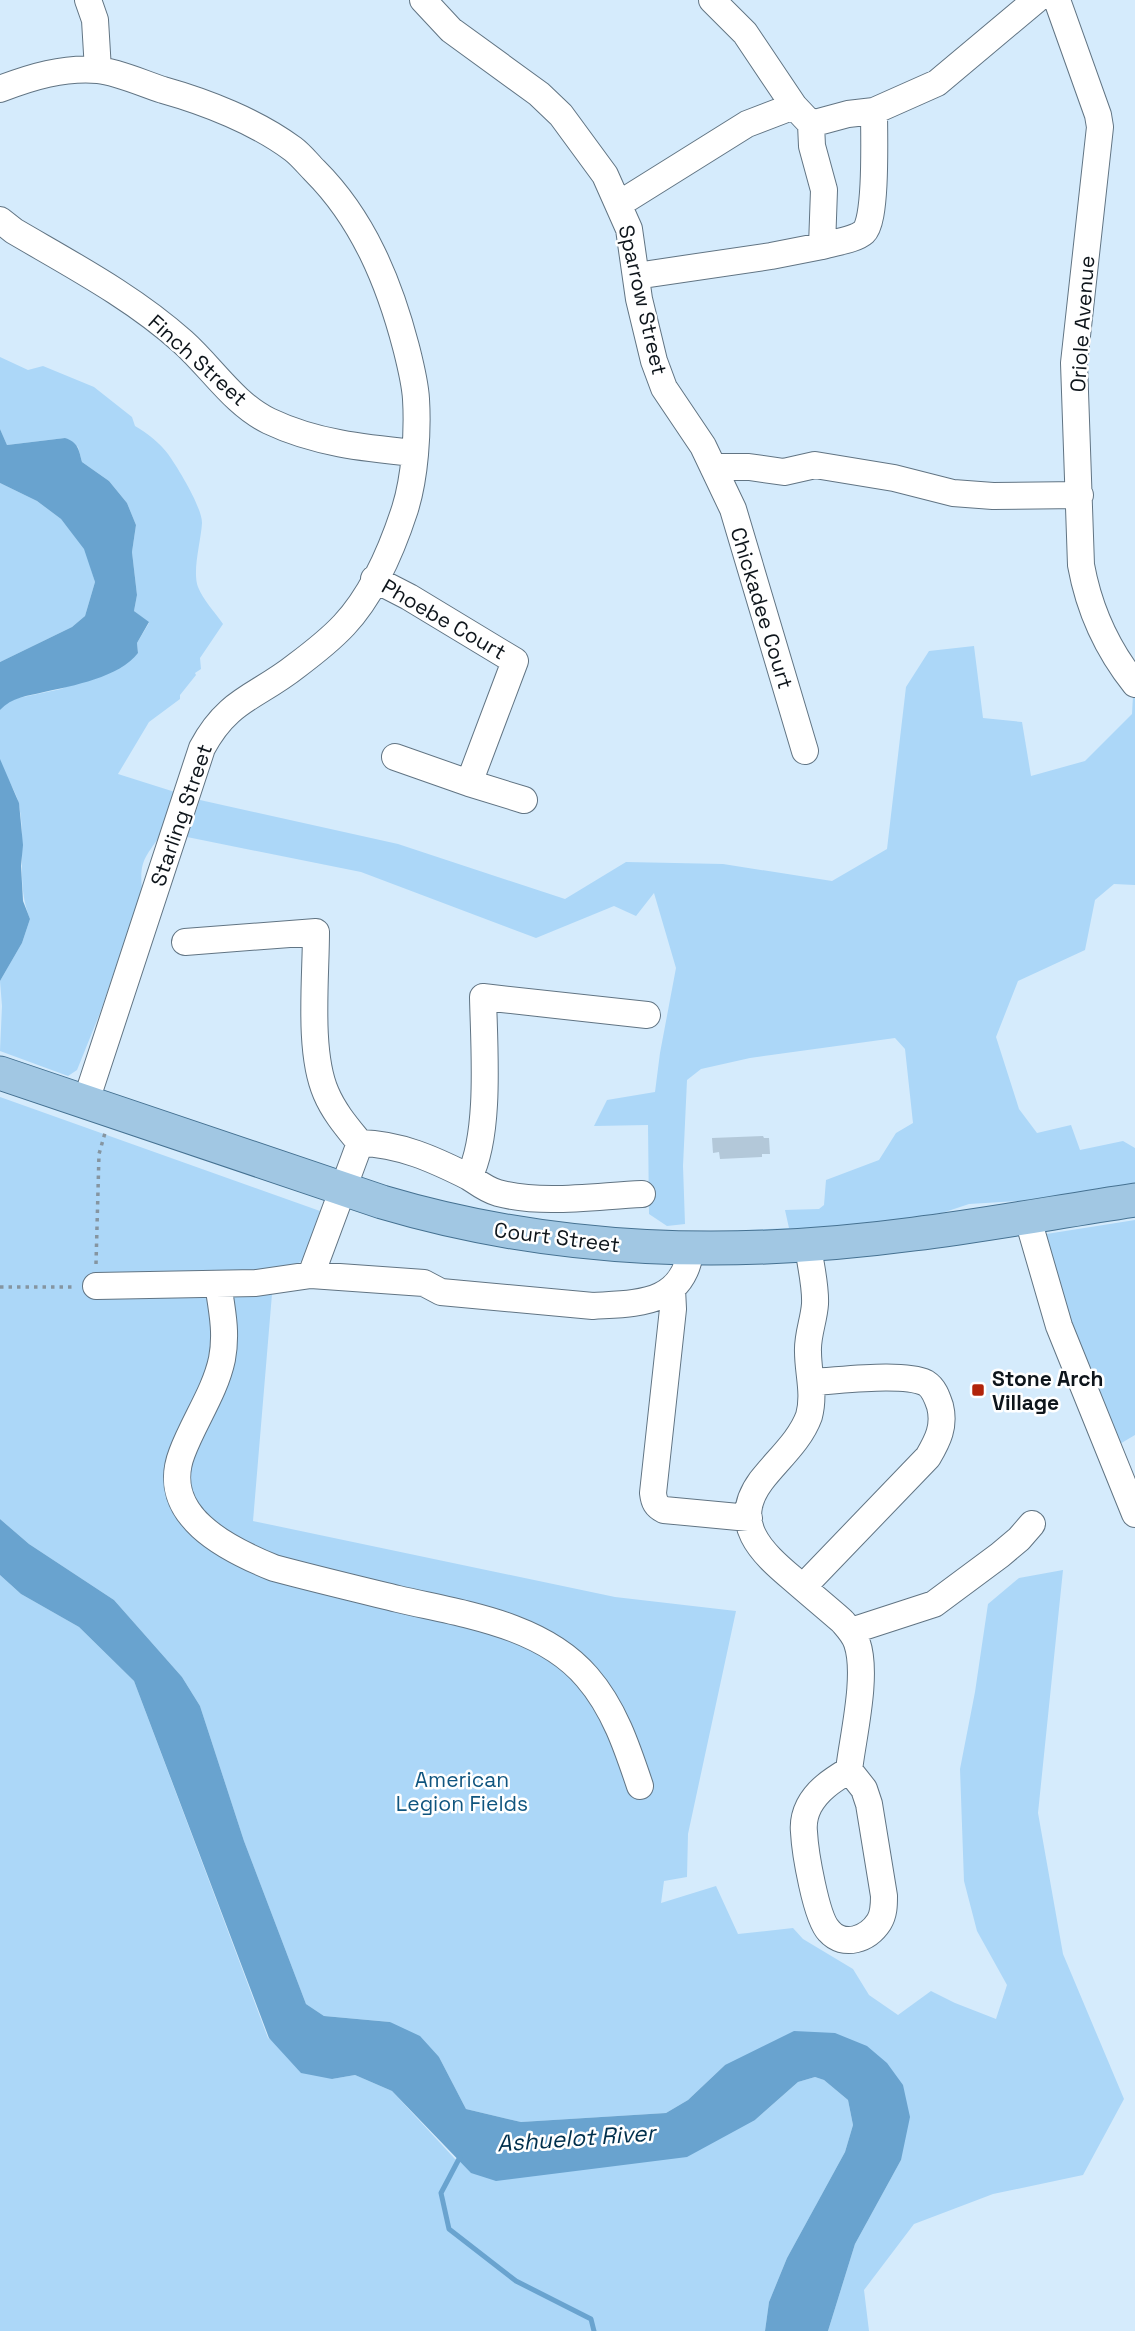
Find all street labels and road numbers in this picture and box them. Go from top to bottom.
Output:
street label: Sparrow Street [613,222,673,378]
street label: Oriole Avenue [1064,255,1100,393]
street label: Finch Street [143,308,253,412]
street label: Chickadee Court [725,524,799,692]
street label: Phoebe Court [377,573,511,665]
street label: Starling Street [144,740,218,890]
street label: Court Street [493,1216,621,1258]

